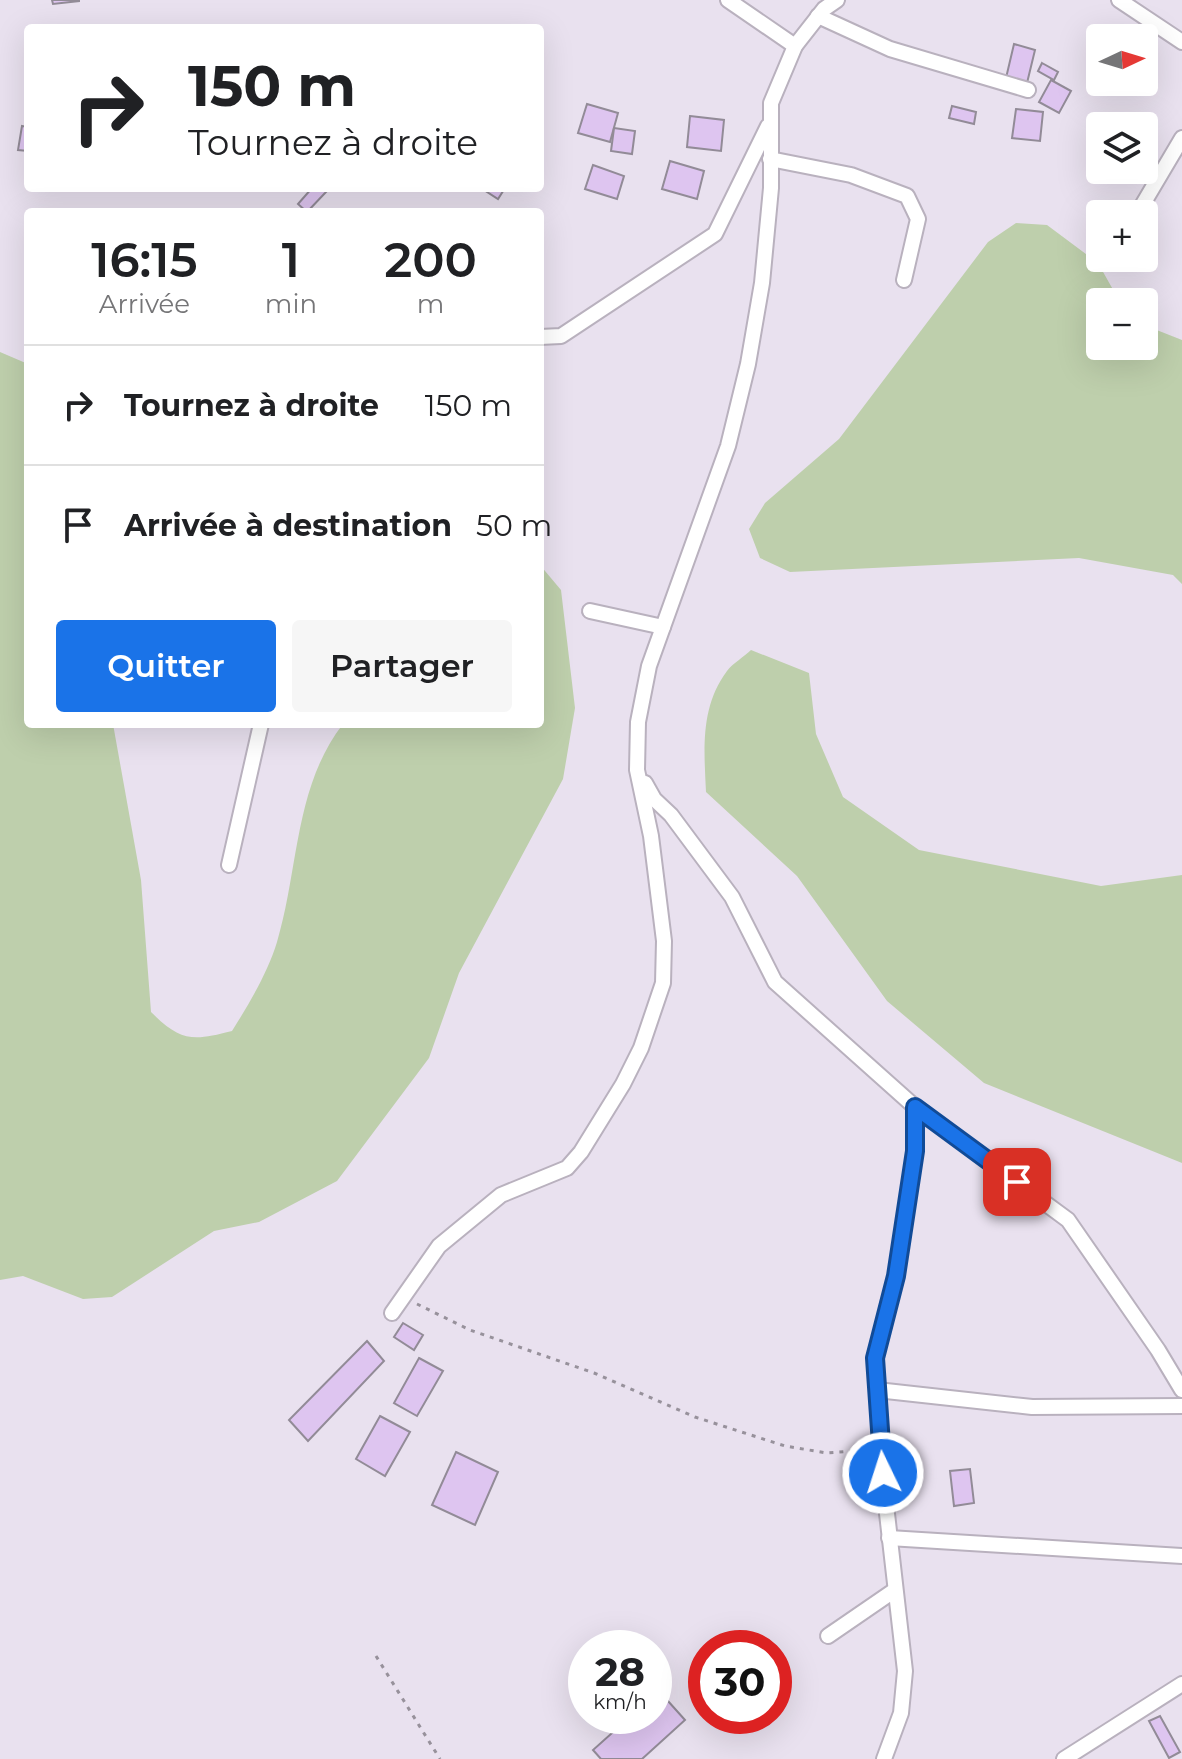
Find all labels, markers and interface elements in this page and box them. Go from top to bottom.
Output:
north arrow [1086,24,1158,96]
map controls [1086,24,1158,360]
text: 150 m [188,52,356,120]
icon: right [56,56,160,160]
button: layers [1086,112,1158,184]
text: Tournez à droite [188,120,478,164]
button: + [1086,200,1158,272]
text: 16:15 [91,231,198,289]
text: 1 [282,231,300,289]
text: 200 [384,231,477,289]
text: Arrivée [99,288,190,320]
text: min [265,288,317,320]
text: m [417,288,444,320]
button: − [1086,288,1158,360]
icon: right [56,383,100,427]
text: Tournez à droite [124,387,379,424]
text: 150 m [425,387,512,424]
icon: arrive [56,503,100,547]
text: Arrivée à destination [124,507,452,544]
text: 50 m [476,507,552,544]
button: Quitter [56,620,276,712]
button: Partager [292,620,512,712]
pin [983,1148,1051,1216]
icon: arrive [995,1160,1039,1204]
position arrow [841,1431,925,1515]
speed limit sign: 30 [688,1630,792,1734]
text: 28 [595,1647,645,1696]
text: km/h [593,1690,647,1714]

